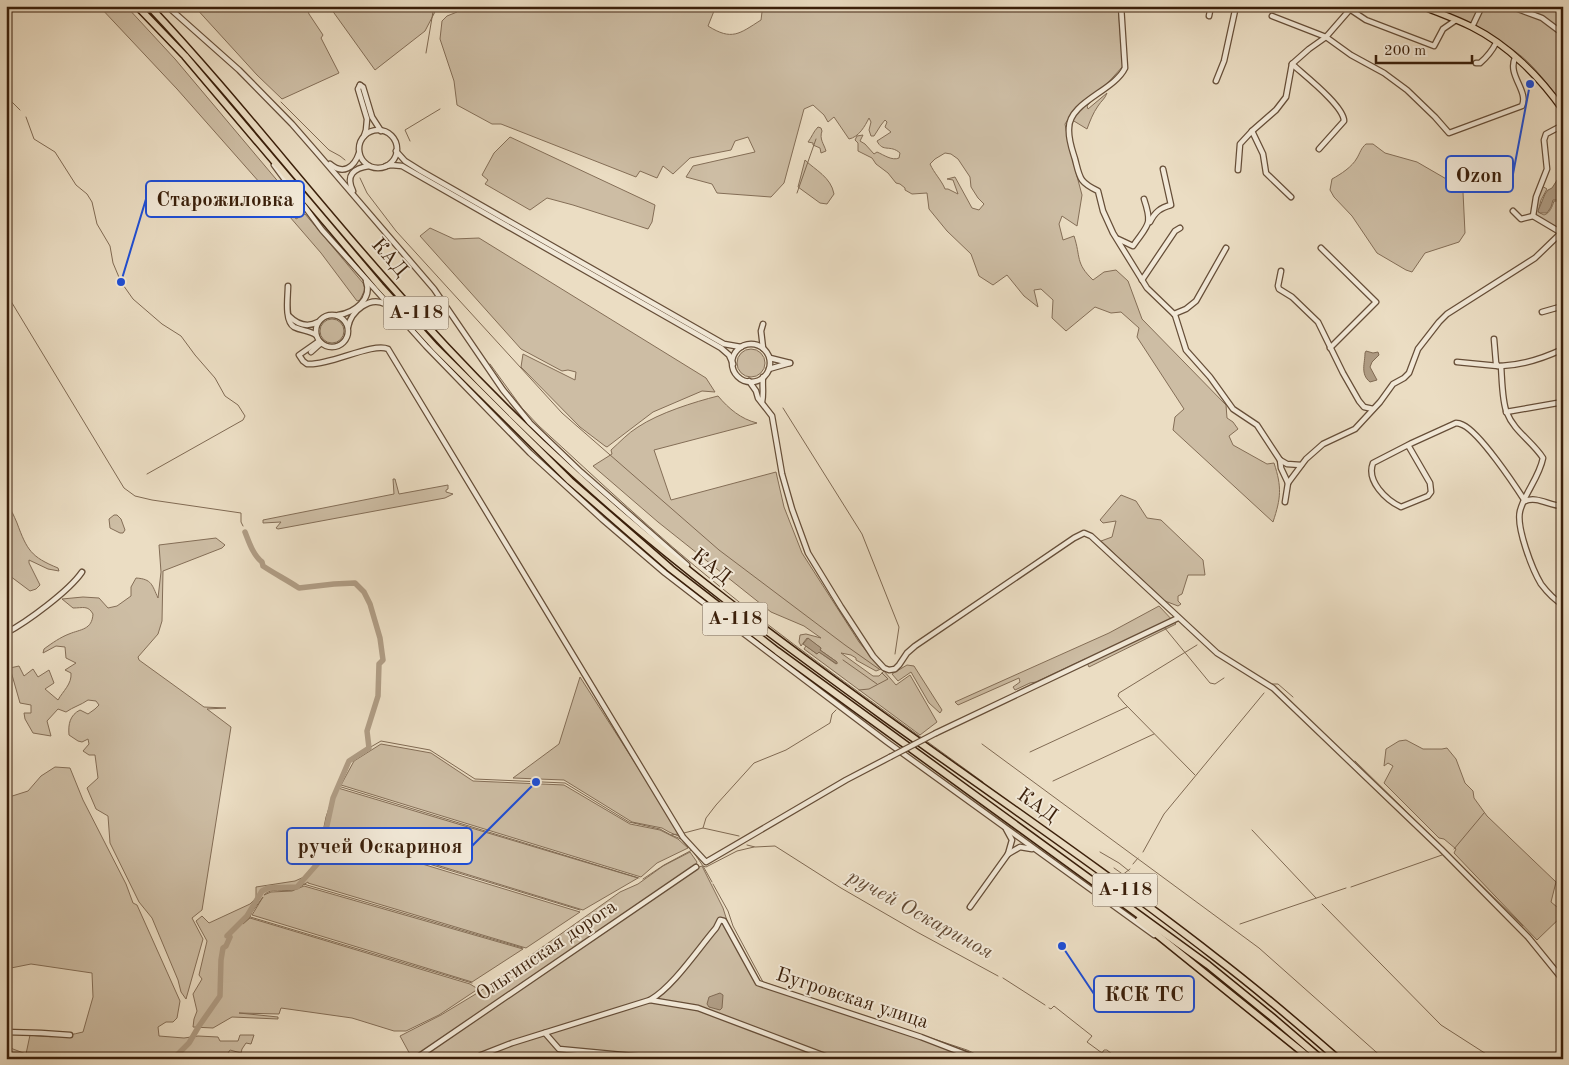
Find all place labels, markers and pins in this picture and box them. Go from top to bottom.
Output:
callout: Ozon [1446,156,1513,192]
callout: Старожиловка [146,181,304,217]
callout: ручей Оскариноя [287,828,472,864]
callout: КСК ТС [1094,976,1194,1012]

